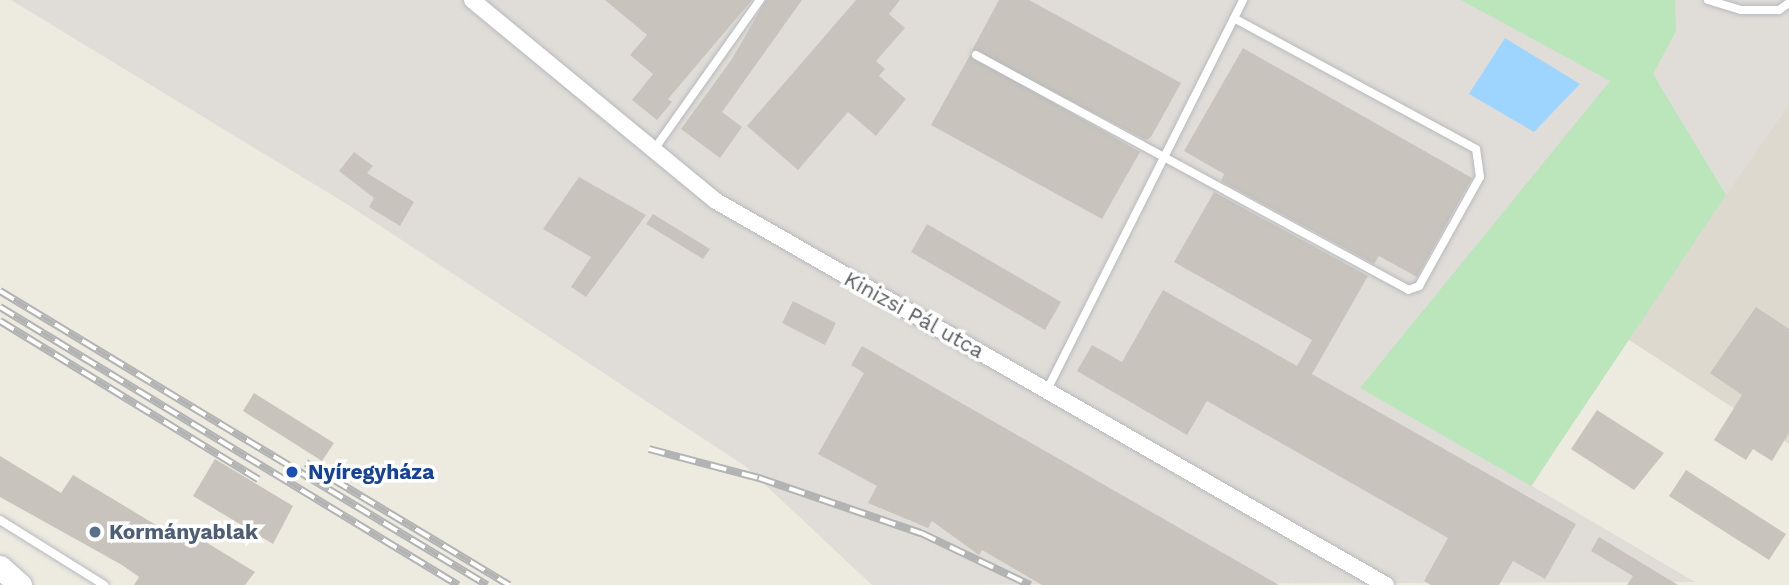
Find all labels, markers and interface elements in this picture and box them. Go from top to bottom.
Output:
street label: Kinizsi Pál utca [839,266,989,364]
place label: Nyíregyháza [308,459,434,485]
marker: Nyíregyháza [282,462,302,482]
place label: Kormányablak [109,519,258,545]
marker: Kormányablak [87,524,103,540]

